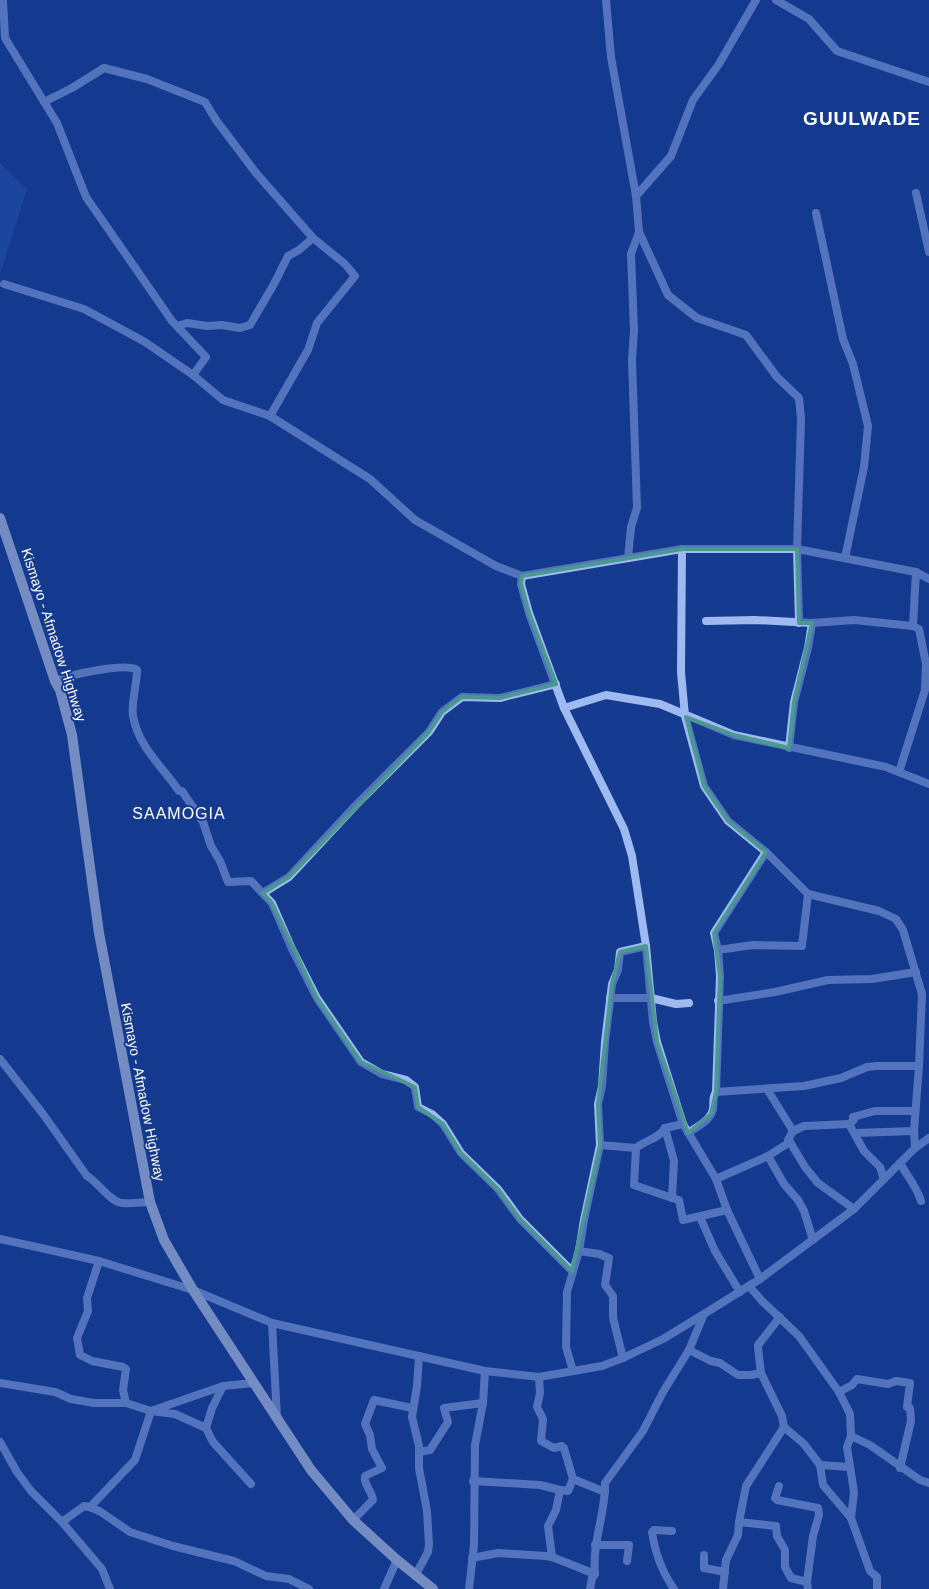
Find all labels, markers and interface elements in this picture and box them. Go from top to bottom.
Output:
district label: GUULWADE [803,108,921,129]
street label: Kismayo - Afmadow Highway [18,546,90,724]
district label: SAAMOGIA [132,805,226,822]
street label: Kismayo - Afmadow Highway [118,1001,168,1183]

